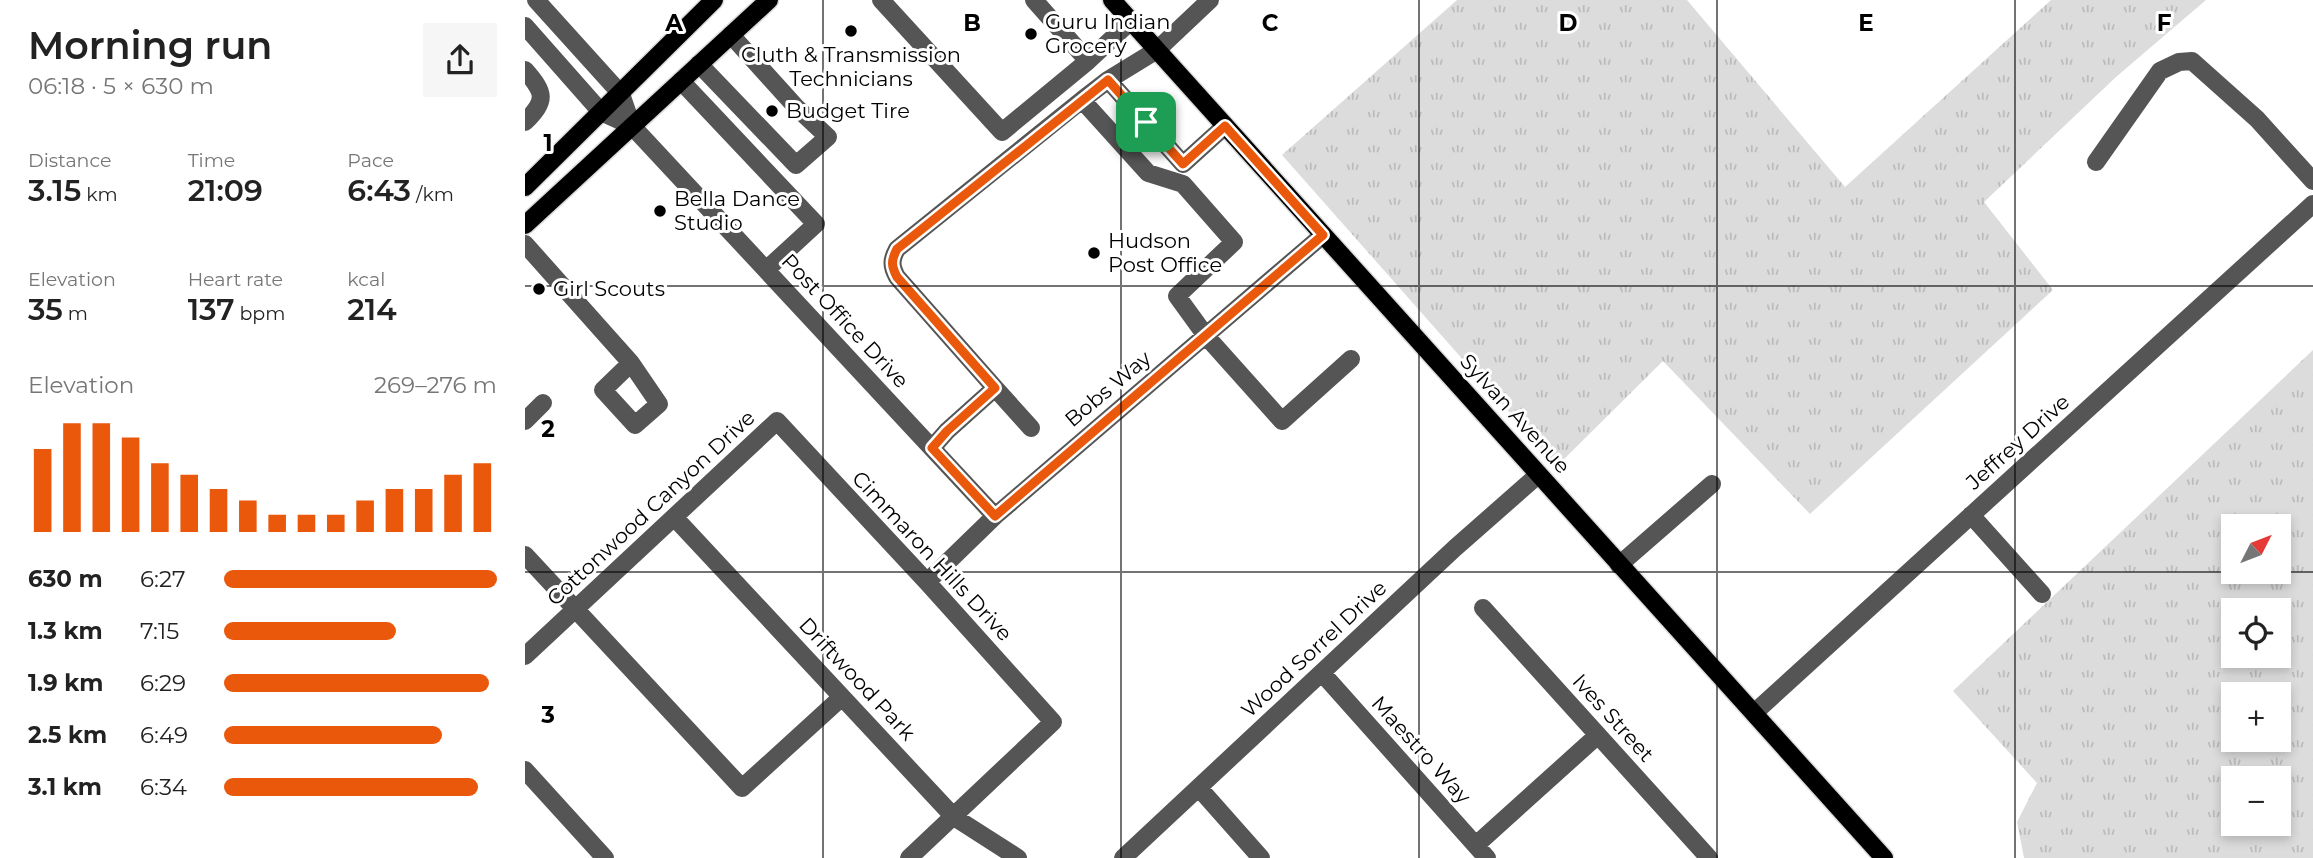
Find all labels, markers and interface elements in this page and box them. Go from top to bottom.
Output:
text: A [664,9,683,37]
text: B [963,9,981,37]
place label: Guru Indian Grocery [1045,9,1170,58]
text: C [1262,9,1279,37]
text: D [1559,9,1578,37]
text: E [1858,9,1874,37]
text: F [2157,9,2172,37]
text: Morning run [28,22,272,69]
button: share [423,23,497,97]
marker: Cluth & Transmission Technicians [843,23,859,39]
marker: Guru Indian Grocery [1023,26,1039,42]
place label: Cluth & Transmission Technicians [741,42,961,91]
text: 06:18 · 5 × 630 m [28,72,214,100]
pin [1116,92,1176,152]
place label: Budget Tire [786,98,910,123]
marker: Budget Tire [764,103,780,119]
icon: arrive [1127,103,1165,141]
text: 1 [543,129,553,157]
text: Distance [28,149,111,172]
text: Time [188,149,235,172]
text: Pace [347,149,394,172]
text: 3.15 [28,172,81,209]
text: 21:09 [188,172,263,209]
text: 6:43 [347,172,411,209]
text: km [81,183,118,206]
text: /km [411,183,454,206]
place label: Bella Dance Studio [674,186,800,235]
marker: Bella Dance Studio [652,203,668,219]
place label: Hudson Post Office [1108,228,1222,277]
marker: Hudson Post Office [1086,245,1102,261]
street label: Post Office Drive [777,248,914,393]
text: Elevation [28,268,116,291]
text: Heart rate [188,268,283,291]
text: kcal [347,268,385,291]
place label: Girl Scouts [553,276,665,301]
marker: Girl Scouts [531,281,547,297]
text: 35 [28,291,63,328]
text: 137 [188,291,234,328]
text: 214 [347,291,397,328]
text: m [63,302,88,325]
text: bpm [234,302,285,325]
street label: Bobs Way [1060,345,1156,432]
street label: Sylvan Avenue [1455,349,1576,479]
text: Elevation [28,371,134,399]
text: 269–276 m [374,371,497,399]
street label: Jeffrey Drive [1960,389,2074,495]
street label: Cottonwood Canyon Drive [542,405,760,611]
text: 2 [541,415,555,443]
street label: Cimmaron Hills Drive [847,465,1018,646]
north arrow [2221,514,2291,584]
map controls [2221,514,2291,836]
text: 630 m [28,565,103,593]
text: 6:27 [140,565,185,593]
street label: Wood Sorrel Drive [1236,575,1392,722]
button: locate [2221,598,2291,668]
street label: Driftwood Park [794,612,921,746]
text: 1.3 km [28,617,103,645]
text: 7:15 [140,617,179,645]
text: 1.9 km [28,669,103,697]
text: 6:29 [140,669,186,697]
street label: Ives Street [1567,669,1659,767]
button: + [2221,682,2291,752]
street label: Maestro Way [1366,691,1477,809]
text: 3 [540,701,555,729]
text: 2.5 km [28,721,107,749]
text: 6:49 [140,721,188,749]
button: − [2221,766,2291,836]
text: 3.1 km [28,773,102,801]
text: 6:34 [140,773,187,801]

